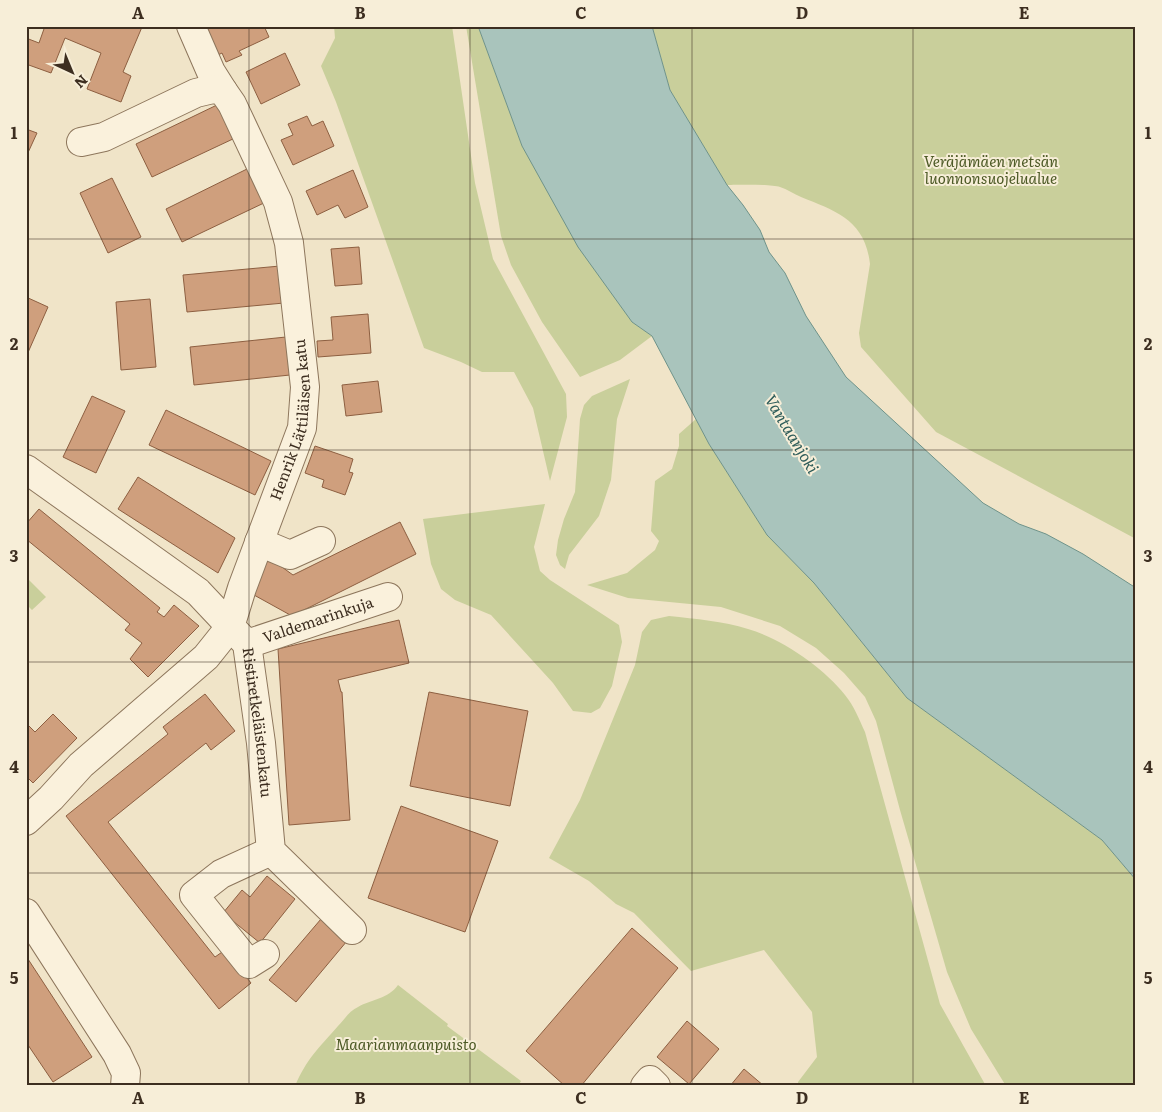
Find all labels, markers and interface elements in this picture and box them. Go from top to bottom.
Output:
text: A [132,0,144,24]
text: B [354,0,366,24]
text: C [575,0,587,24]
text: D [796,0,808,24]
text: E [1019,0,1030,24]
north arrow [48,48,98,98]
text: N [70,71,93,94]
text: 1 [11,120,18,144]
text: 1 [1145,120,1152,144]
park label: Veräjämäen metsän luonnonsuojelualue [924,149,1058,189]
text: 2 [10,331,19,355]
text: 2 [1144,331,1153,355]
street label: Henrik Lättiläisen katu [263,338,315,504]
water label: Vantaanjoki [760,390,826,478]
text: 3 [10,543,19,567]
text: 3 [1144,543,1153,567]
street label: Valdemarinkuja [259,589,377,648]
street label: Ristiretkeläistenkatu [238,646,279,799]
text: 4 [9,754,19,778]
text: 4 [1143,754,1153,778]
text: 5 [10,965,19,989]
text: 5 [1144,965,1153,989]
park label: Maarianmaanpuisto [335,1032,477,1055]
text: A [132,1085,144,1109]
text: B [354,1085,366,1109]
text: C [575,1085,587,1109]
text: D [796,1085,808,1109]
text: E [1019,1085,1030,1109]

